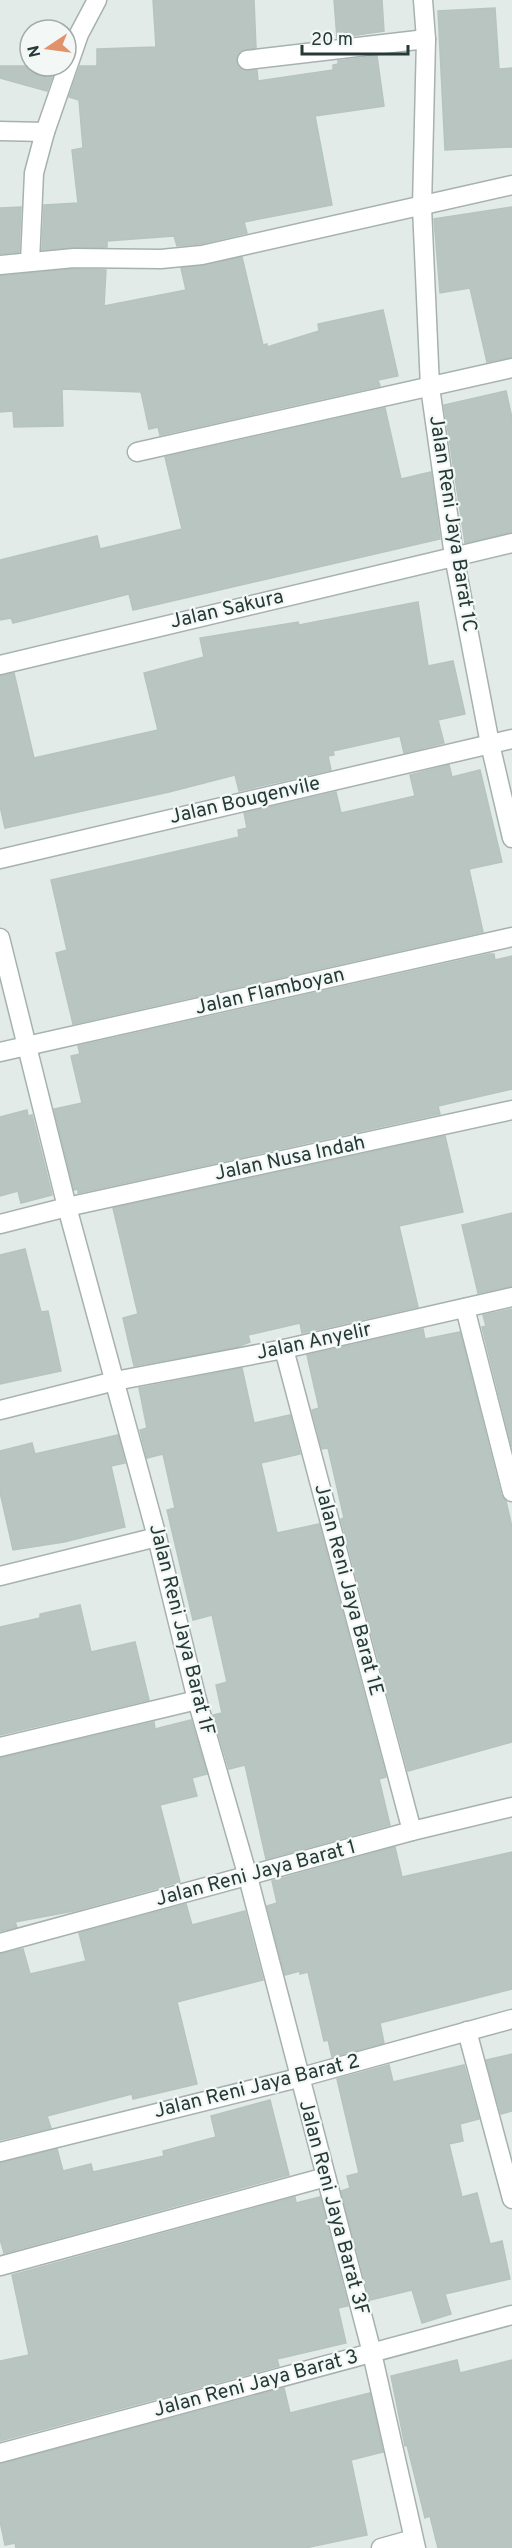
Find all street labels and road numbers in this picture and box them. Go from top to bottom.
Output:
street label: Jalan Reni Jaya Barat 1C [422,414,482,634]
street label: Jalan Sakura [168,584,286,636]
street label: Jalan Bougenvile [167,771,323,831]
street label: Jalan Flamboyan [193,962,347,1022]
street label: Jalan Nusa Indah [212,1130,368,1188]
street label: Jalan Anyelir [254,1317,374,1367]
street label: Jalan Reni Jaya Barat 1E [307,1481,389,1699]
street label: Jalan Reni Jaya Barat 1F [142,1521,220,1739]
street label: Jalan Reni Jaya Barat 1 [153,1835,359,1913]
street label: Jalan Reni Jaya Barat 2 [151,2049,363,2125]
street label: Jalan Reni Jaya Barat 3F [292,2097,374,2319]
street label: Jalan Reni Jaya Barat 3 [151,2344,361,2424]

